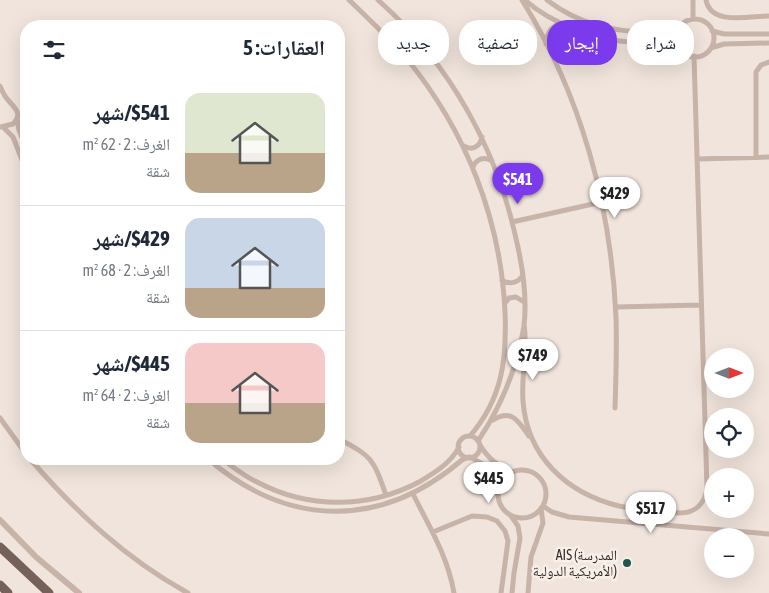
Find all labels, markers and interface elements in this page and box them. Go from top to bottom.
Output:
chip: جديد [378,20,449,65]
chip: تصفية [459,20,537,65]
chip: إيجار [547,20,617,65]
chip: شراء [627,20,694,65]
text: العقارات: 5 [243,35,325,59]
icon: filters [40,36,68,64]
text: $541/شهر [93,100,170,124]
icon: home [225,113,285,173]
text: الغرف: 2 · 62 m² [82,135,170,153]
text: شقة [146,162,170,180]
pin: $541 [488,162,548,205]
text: $541 [503,170,533,188]
pin: $429 [585,176,645,219]
text: $429 [600,184,630,202]
text: $429/شهر [93,226,170,250]
icon: home [225,238,285,298]
text: الغرف: 2 · 68 m² [82,261,170,279]
text: شقة [146,288,170,306]
pin: $749 [503,338,563,381]
text: $749 [518,346,548,364]
north arrow [704,348,754,398]
map controls [704,348,754,578]
text: $445/شهر [93,351,170,375]
icon: home [225,363,285,423]
text: الغرف: 2 · 64 m² [82,386,170,404]
button: locate [704,408,754,458]
text: شقة [146,413,170,431]
pin: $445 [459,462,519,504]
button: + [704,468,754,518]
text: $445 [474,469,504,487]
pin: $517 [621,492,681,534]
text: $517 [636,499,666,517]
button: − [704,528,754,578]
place label: AIS (المدرسة الأمريكية الدولية) [533,547,617,580]
marker: AIS (المدرسة الأمريكية الدولية) [621,557,633,569]

